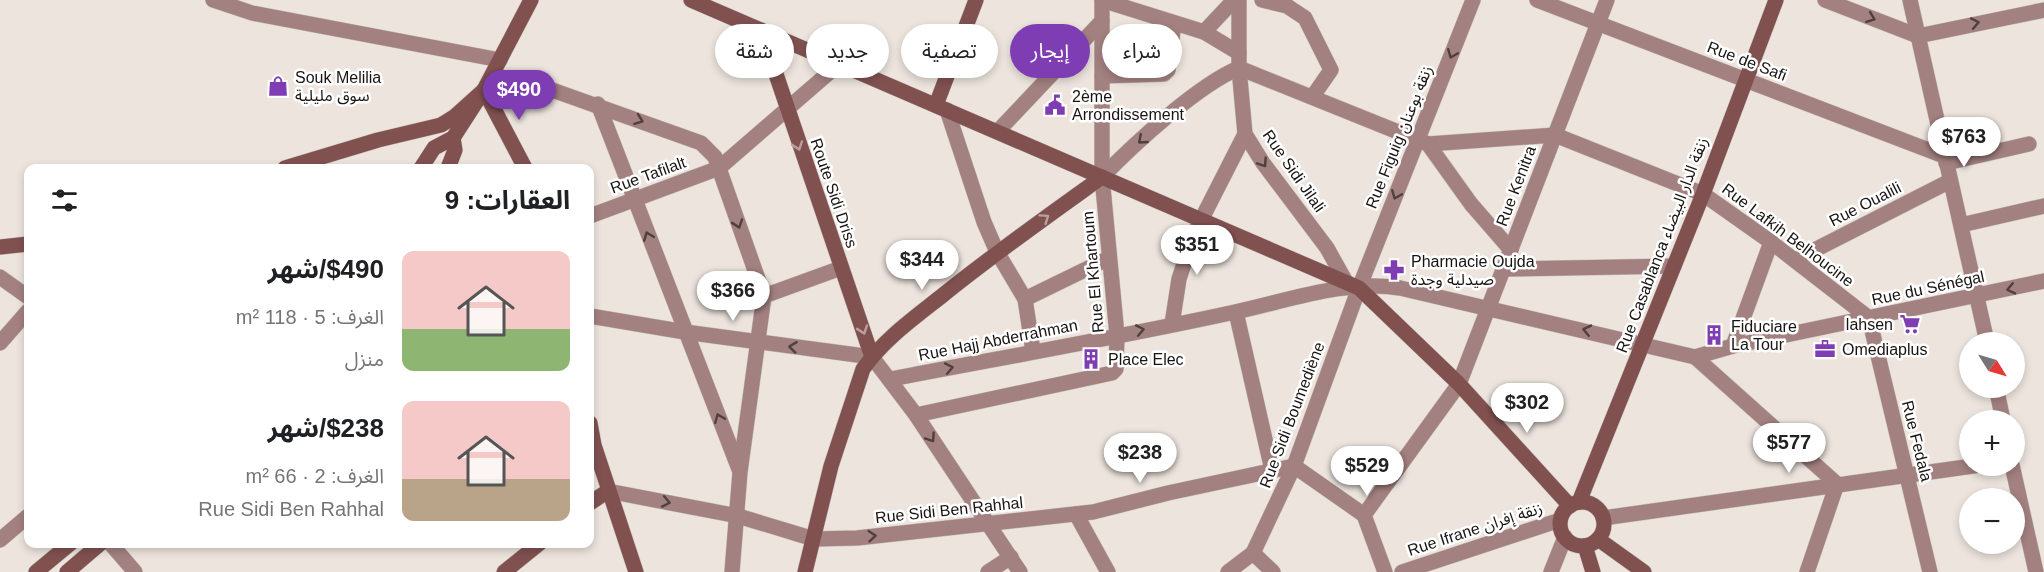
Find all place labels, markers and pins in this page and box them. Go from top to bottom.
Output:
place label: Souk Melilia سوق مليلية [295,69,381,105]
pin: $490 [483,70,555,121]
shop icon: Souk Melilia سوق مليلية [266,74,290,98]
place label: 2ème Arrondissement [1072,88,1185,123]
public building icon: 2ème Arrondissement [1043,93,1067,117]
pin: $763 [1928,117,2000,168]
pin: $351 [1161,225,1233,276]
pin: $344 [886,240,958,291]
place label: Pharmacie Oujda صيدلية وجدة [1411,253,1535,289]
pharmacy icon: Pharmacie Oujda صيدلية وجدة [1382,258,1406,282]
pin: $366 [697,271,769,322]
supermarket icon: lahsen [1898,312,1922,336]
place label: lahsen [1846,316,1893,333]
place label: Fiduciare La Tour [1731,318,1797,353]
building icon: Fiduciare La Tour [1702,323,1726,347]
office icon: Omediaplus [1813,337,1837,361]
place label: Omediaplus [1842,341,1927,358]
building icon: Place Elec [1079,347,1103,371]
place label: Place Elec [1108,351,1184,368]
pin: $302 [1491,383,1563,434]
pin: $577 [1753,423,1825,474]
pin: $238 [1104,433,1176,484]
pin: $529 [1331,446,1403,497]

